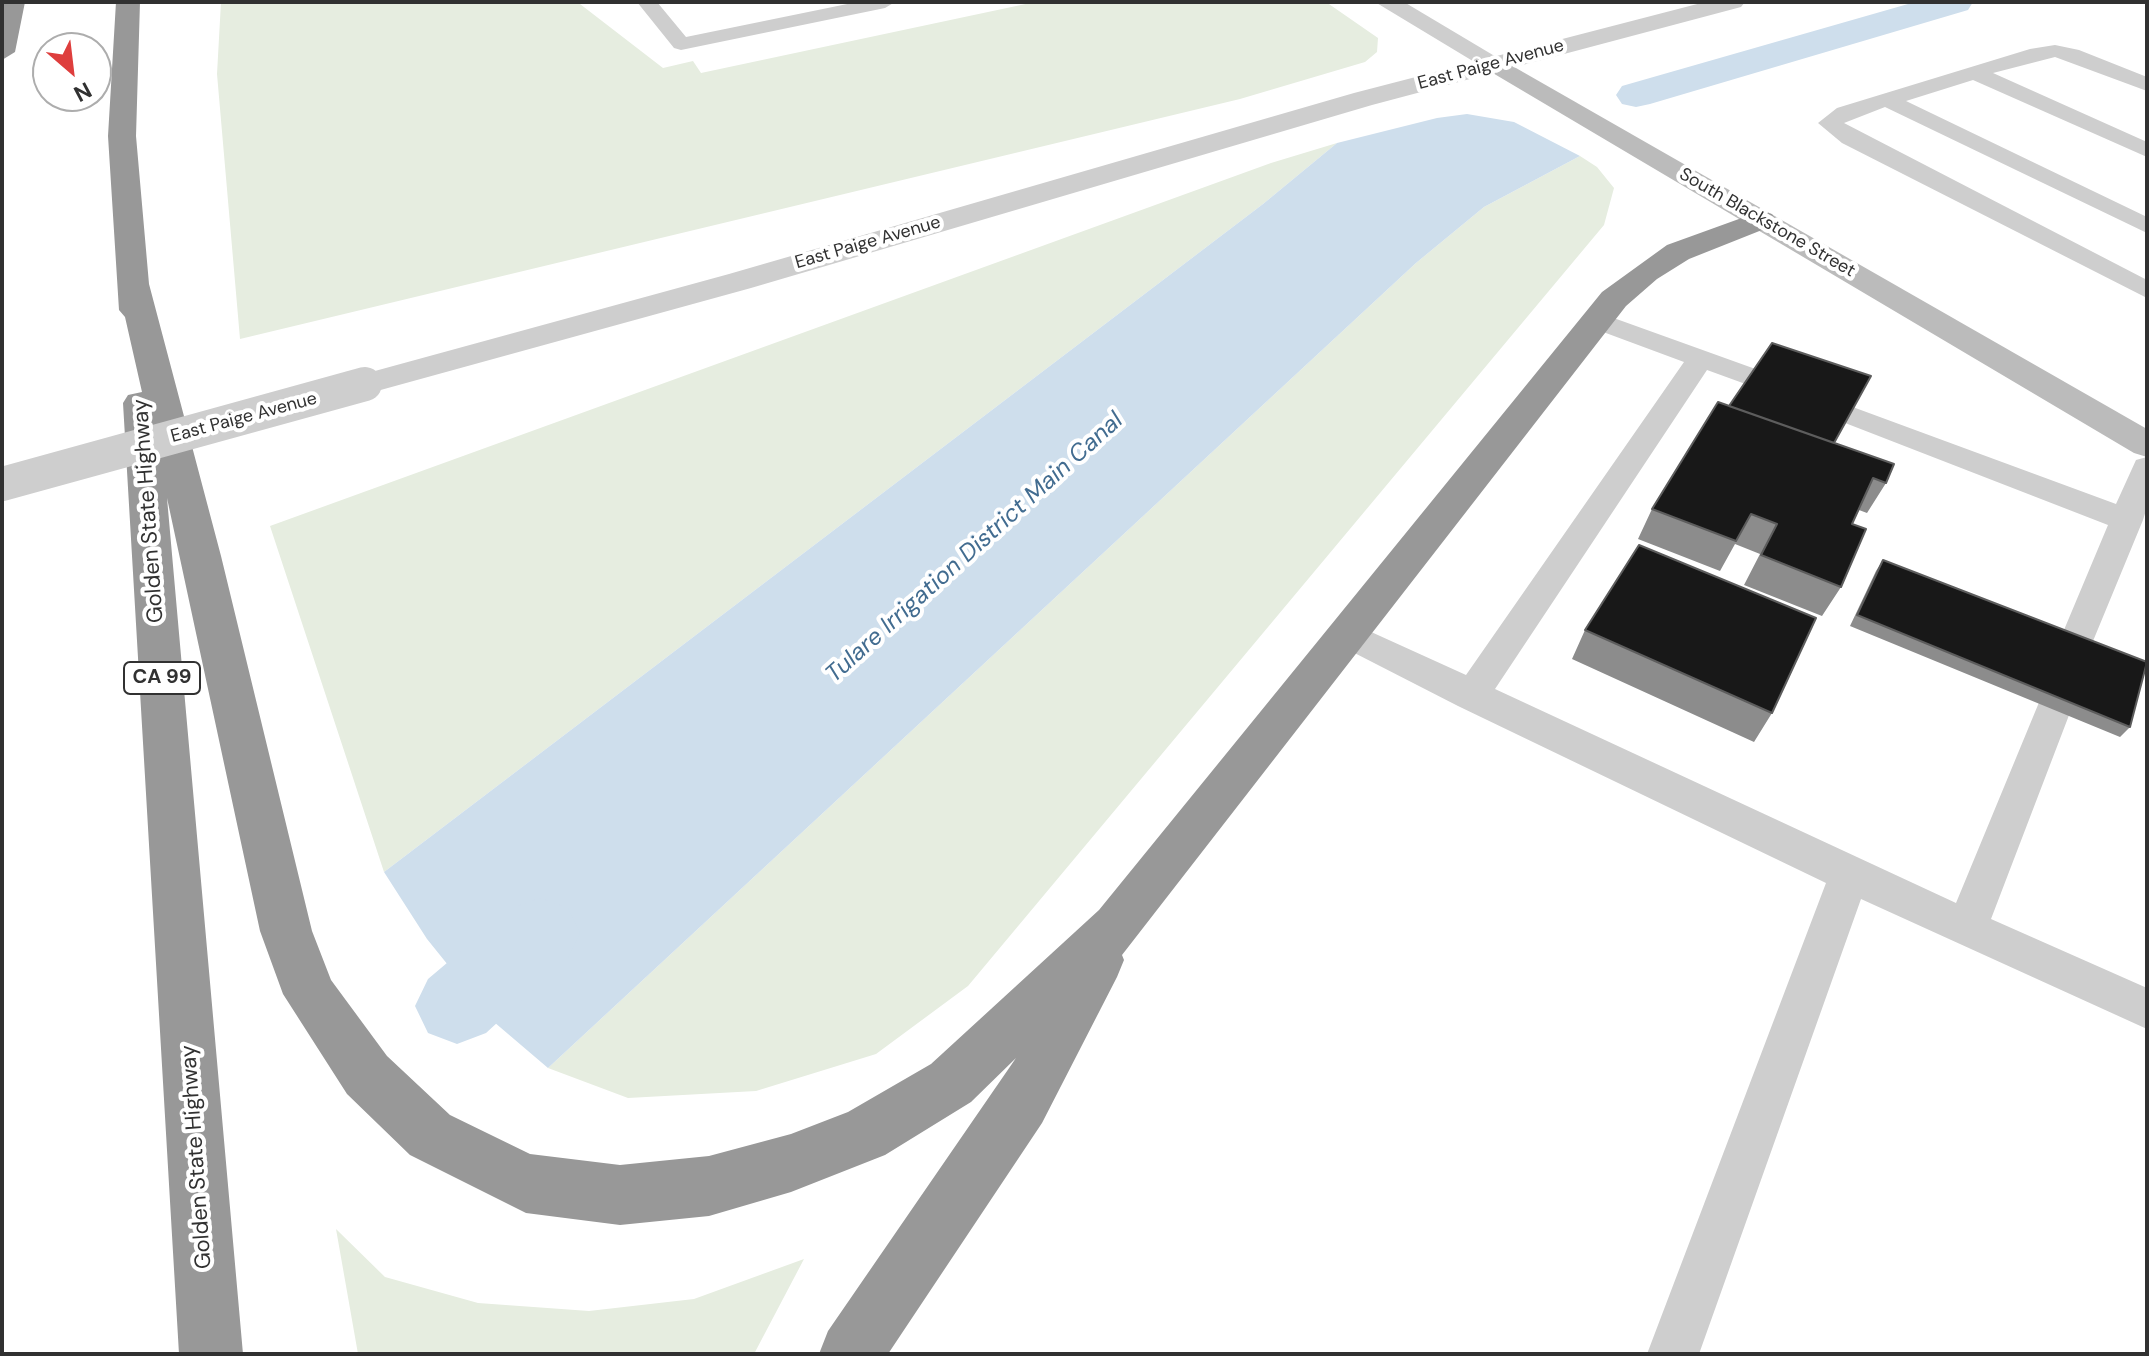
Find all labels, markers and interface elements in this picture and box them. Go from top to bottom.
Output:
north arrow [32,32,112,112]
street label: East Paige Avenue [1416,35,1566,95]
text: N [69,75,96,108]
street label: South Blackstone Street [1675,164,1859,282]
street label: East Paige Avenue [793,212,943,274]
street label: East Paige Avenue [169,388,319,448]
street label: Golden State Highway [128,398,170,624]
water label: Tulare Irrigation District Main Canal [820,407,1130,689]
road number: CA 99 [124,662,200,694]
street label: Golden State Highway [176,1044,218,1270]

